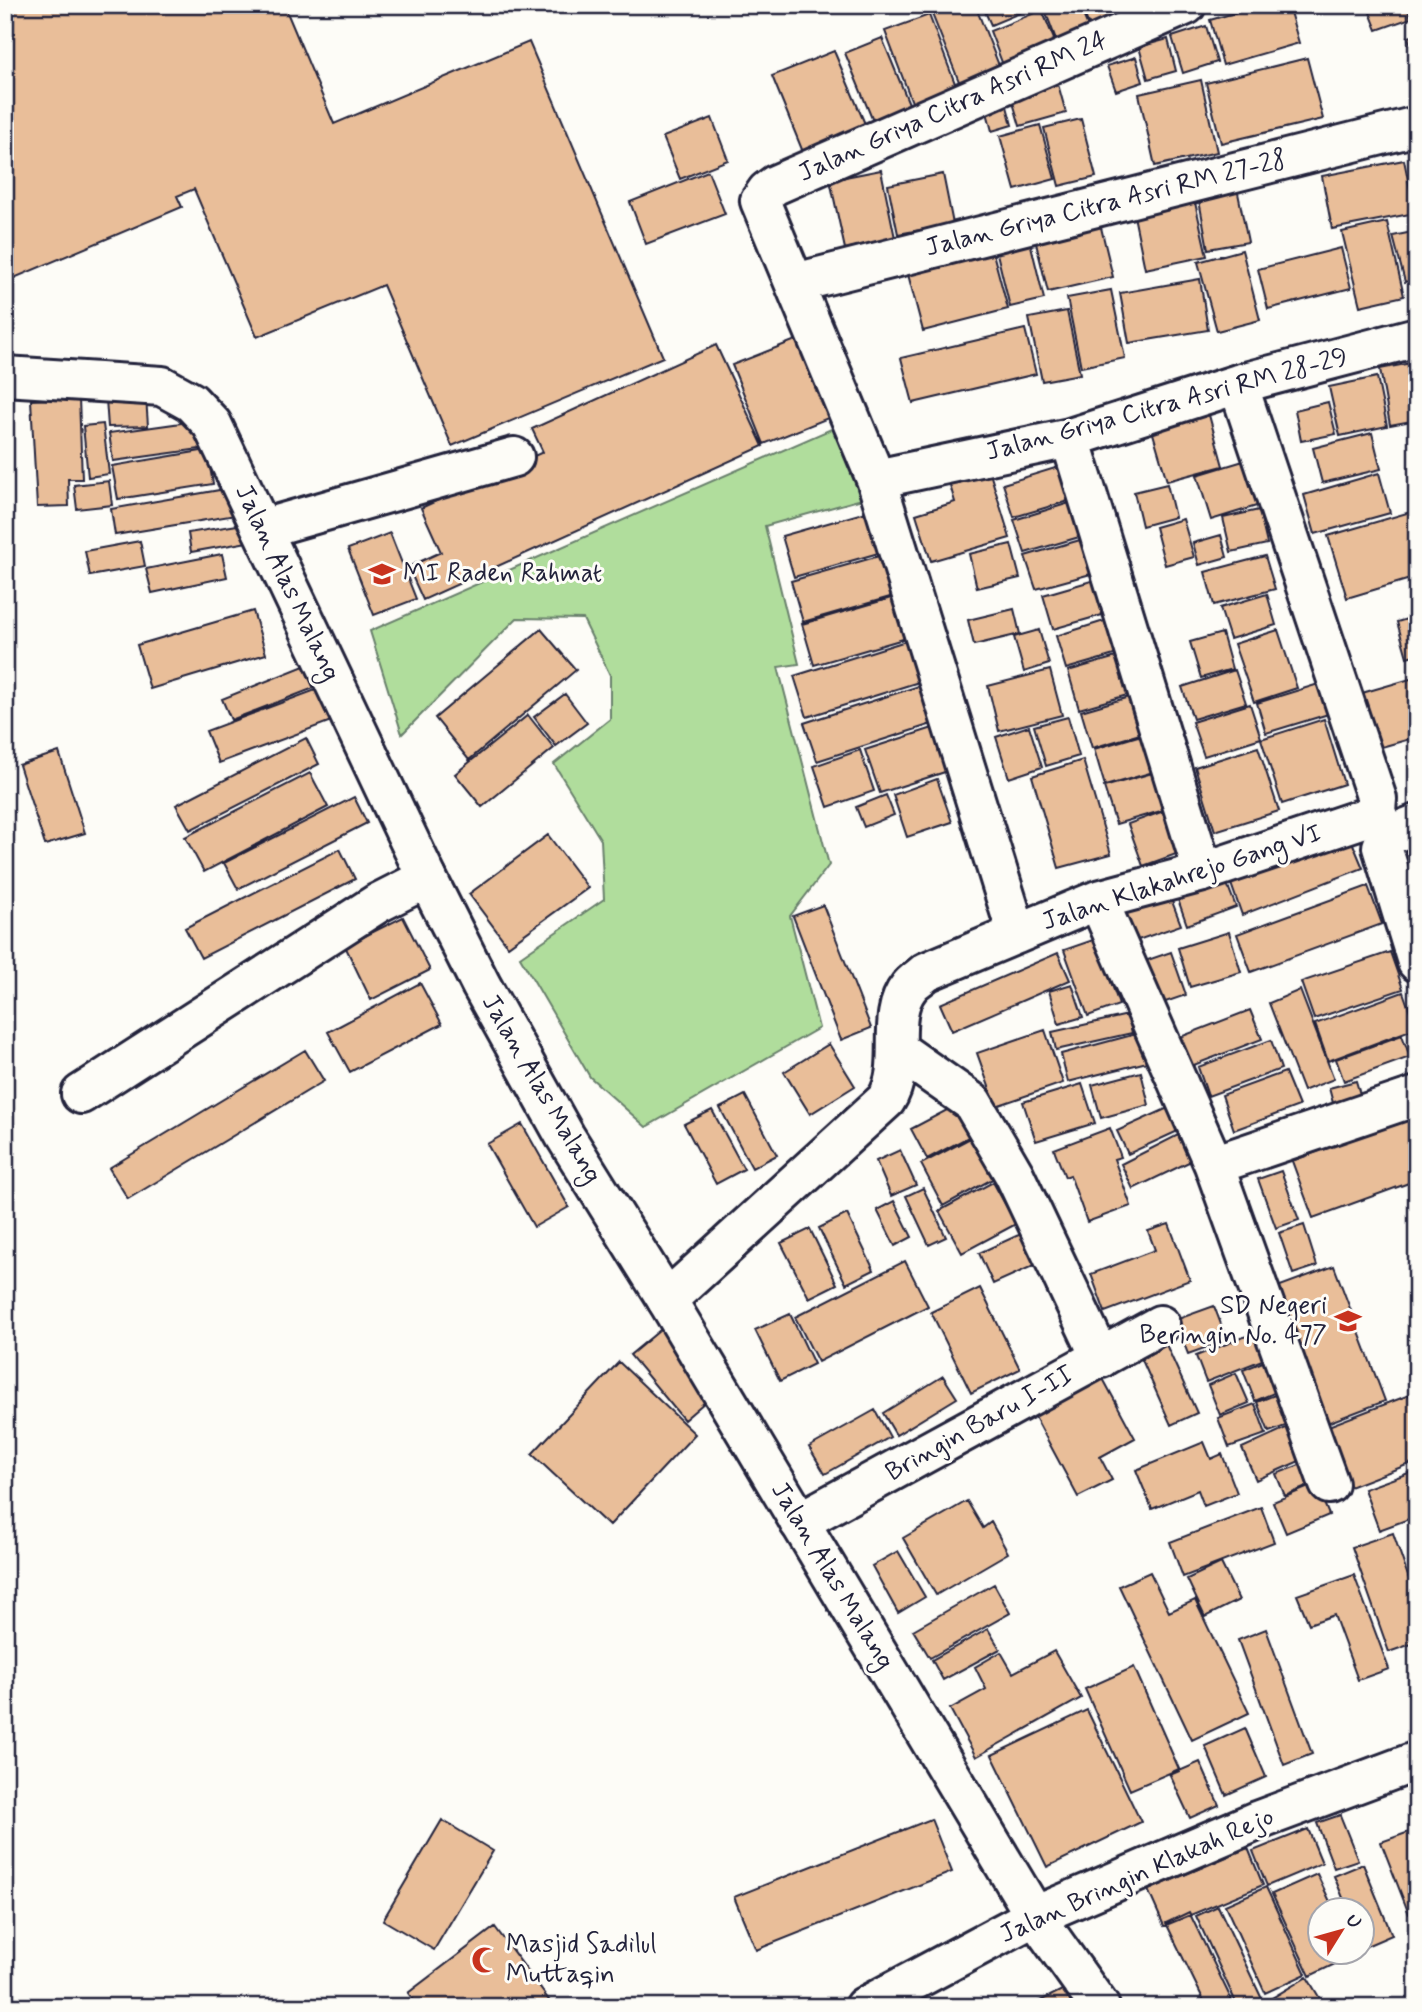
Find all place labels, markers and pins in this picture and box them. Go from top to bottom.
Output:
place label: MI Raden Rahmat [403,557,602,591]
school or university icon: MI Raden Rahmat [367,559,397,589]
place label: SD Negeri Beringin No. 477 [1139,1289,1327,1353]
school or university icon: SD Negeri Beringin No. 477 [1333,1306,1363,1336]
place label: Masjid Sadilul Muttaqin [506,1928,657,1992]
mosque icon: Masjid Sadilul Muttaqin [470,1945,500,1975]

